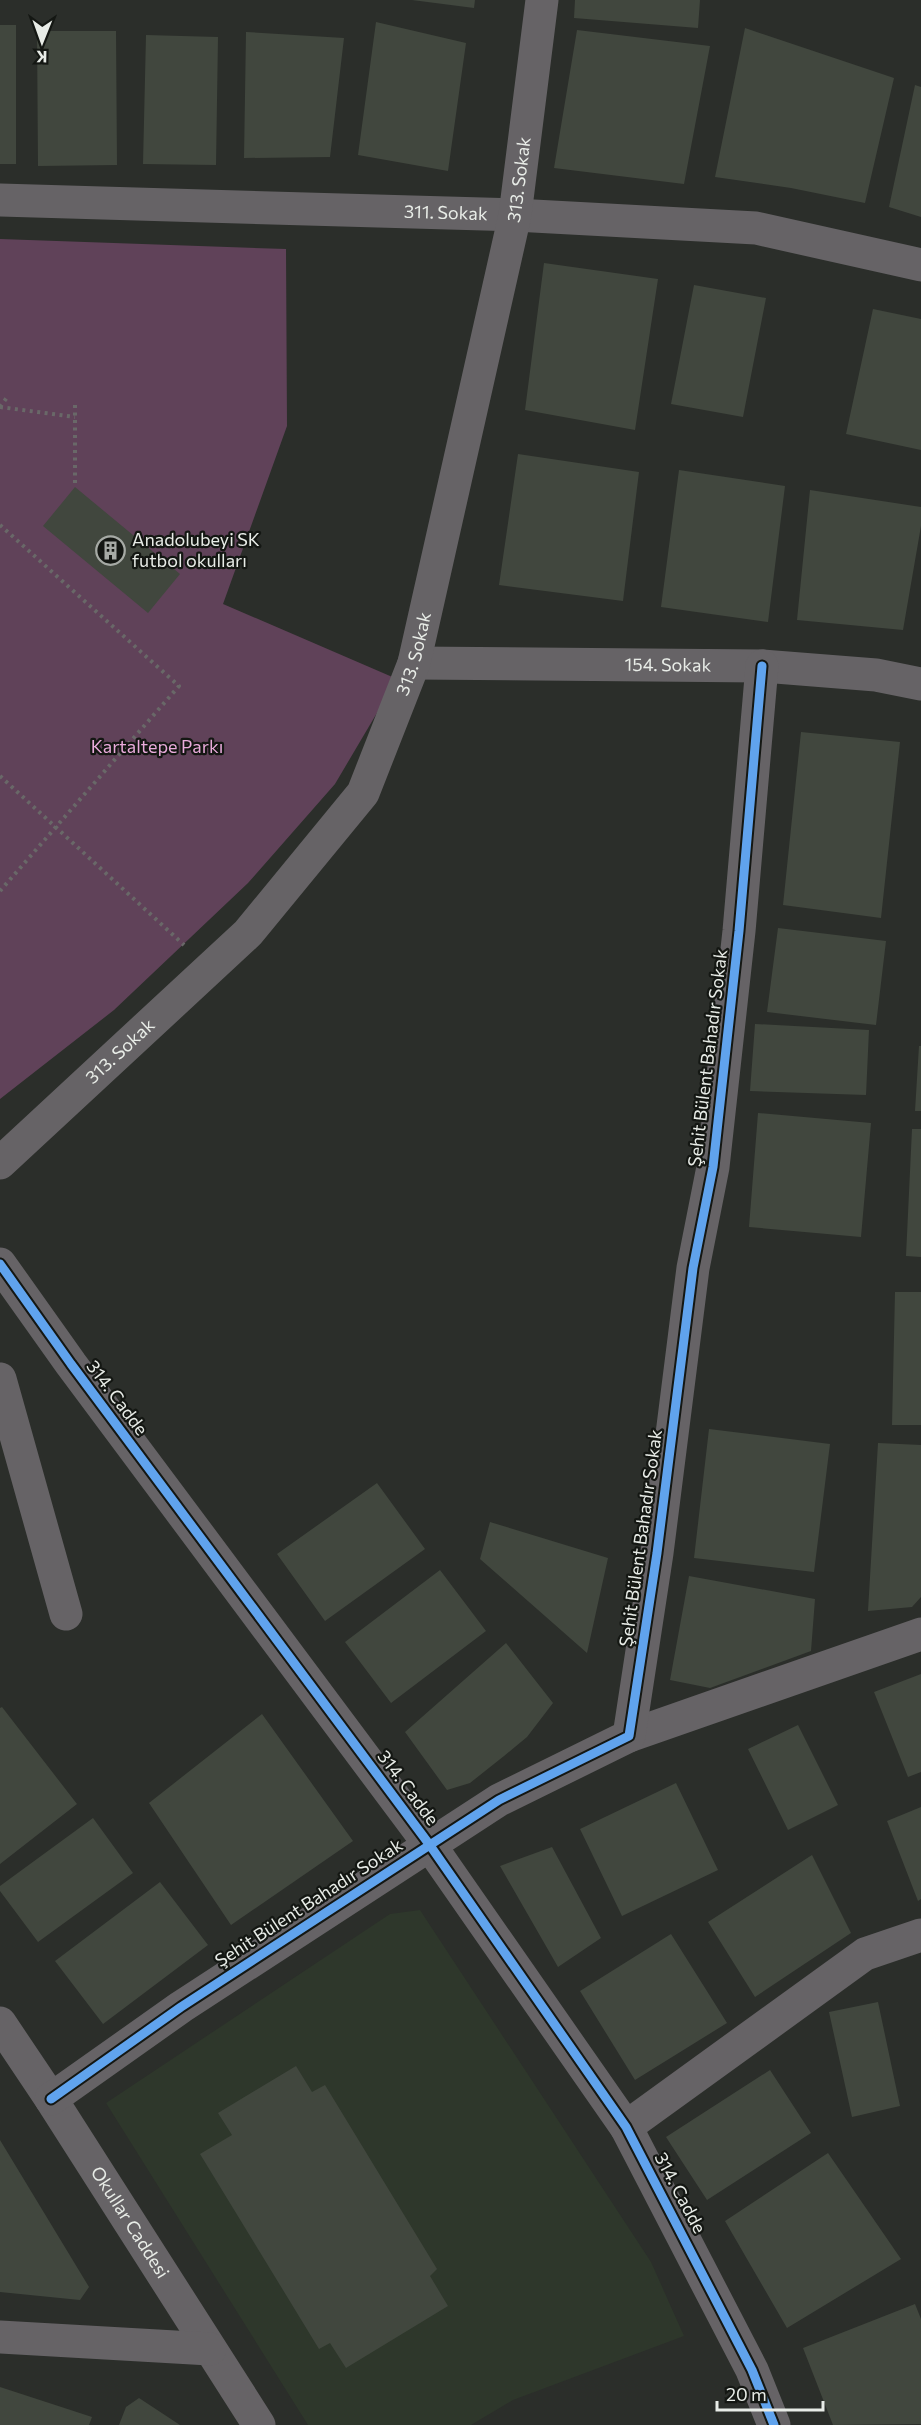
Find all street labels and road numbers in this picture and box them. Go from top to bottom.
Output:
street label: 313. Sokak [502,135,535,224]
street label: 311. Sokak [404,200,488,224]
street label: 313. Sokak [390,609,435,698]
street label: 154. Sokak [625,653,712,676]
street label: Şehit Bülent Bahadır Sokak [683,947,731,1168]
street label: 313. Sokak [81,1013,159,1088]
street label: 314. Cadde [82,1355,153,1439]
street label: Şehit Bülent Bahadır Sokak [614,1427,666,1648]
street label: 314. Cadde [373,1745,444,1829]
street label: Şehit Bülent Bahadır Sokak [210,1833,407,1971]
street label: 314. Cadde [650,2148,711,2237]
street label: Okullar Caddesi [87,2162,175,2282]

